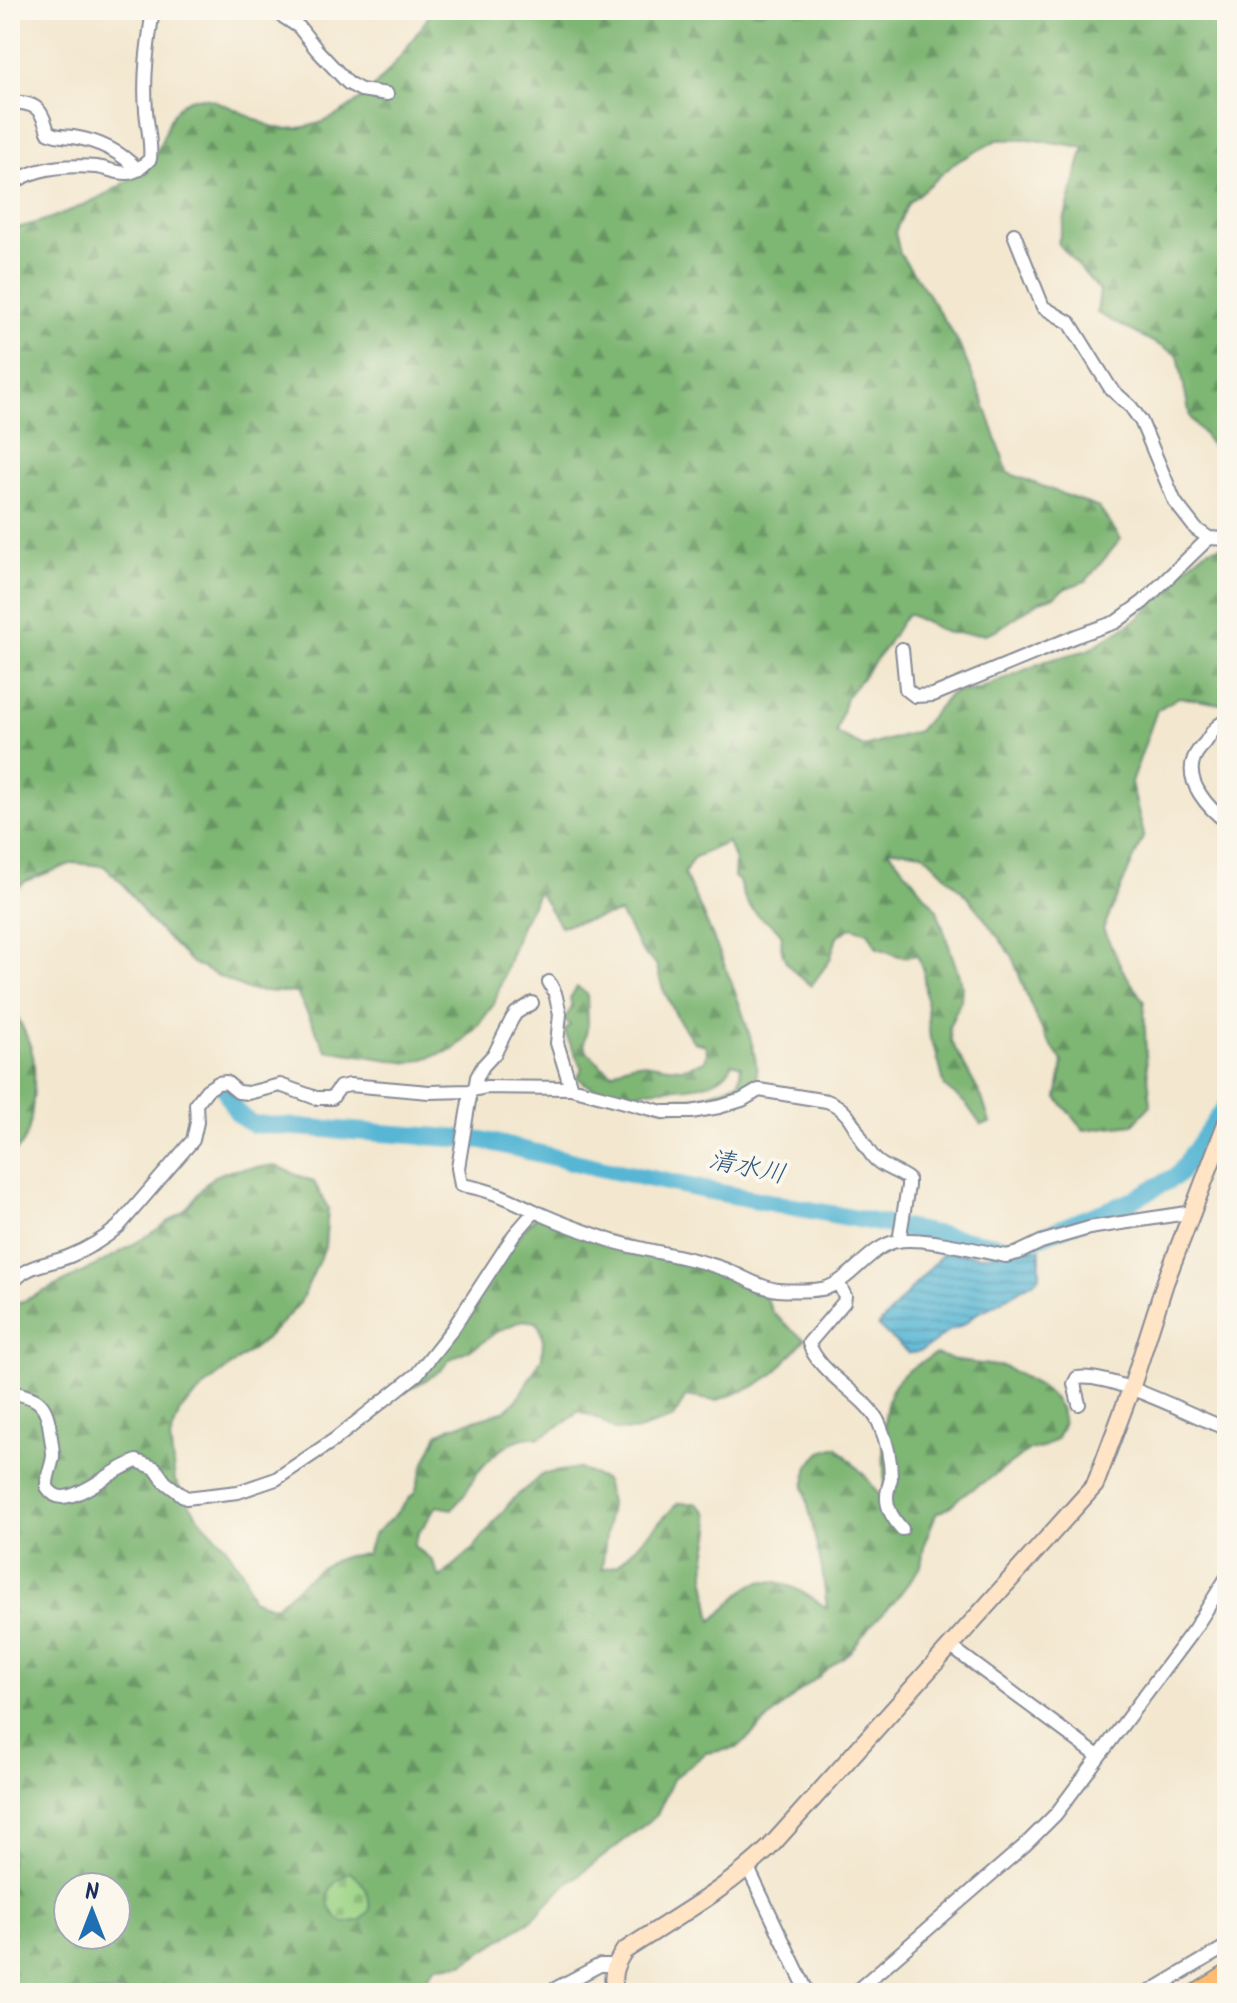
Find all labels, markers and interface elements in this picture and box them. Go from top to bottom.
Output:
water label: 清水川 [704,1139,790,1197]
north arrow [52,1871,132,1951]
text: N [85,1876,99,1911]

